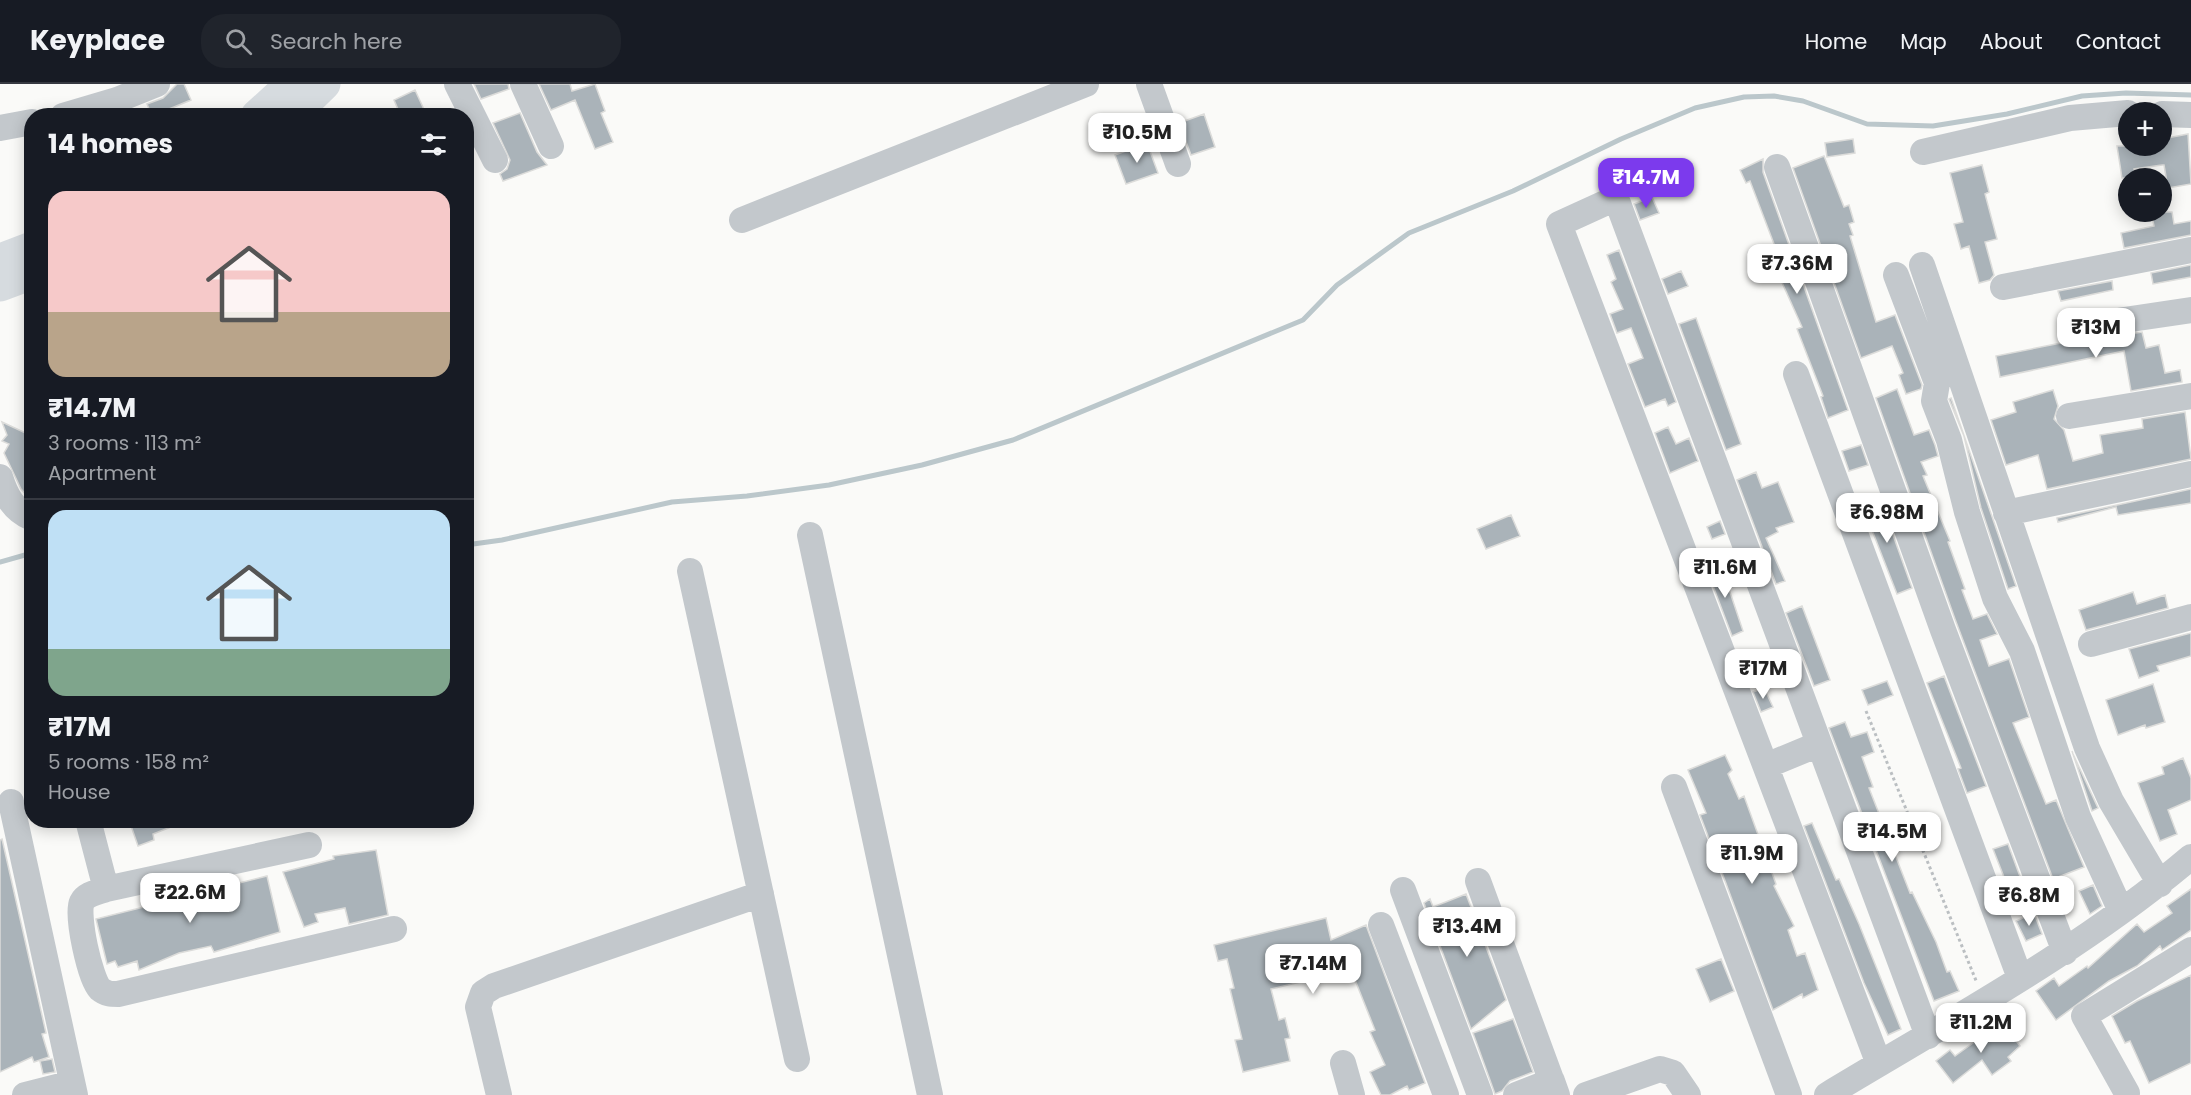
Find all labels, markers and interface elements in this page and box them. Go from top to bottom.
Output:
search box [201,14,621,68]
text: Keyplace [30,21,165,60]
icon: search [222,25,255,58]
text: Search here [270,26,402,57]
text: Home [1805,27,1867,56]
text: Map [1900,27,1947,56]
text: About [1980,27,2043,56]
text: Contact [2076,27,2161,56]
map controls [2118,102,2172,222]
button: + [2118,102,2172,156]
pin: ₹10.5M [1088,113,1186,164]
text: ₹10.5M [1102,118,1172,146]
text: 14 homes [48,126,173,162]
icon: filters [417,128,450,161]
pin: ₹14.7M [1597,158,1695,209]
text: ₹14.7M [1612,163,1680,191]
button: − [2118,168,2172,222]
icon: home [195,230,303,338]
pin: ₹7.36M [1748,244,1846,295]
text: ₹7.36M [1761,249,1833,277]
pin: ₹13M [2060,308,2132,359]
text: ₹13M [2071,313,2121,341]
text: ₹14.7M [48,390,136,426]
text: 3 rooms · 113 m² [48,429,201,457]
text: Apartment [48,459,156,487]
pin: ₹6.98M [1838,493,1936,544]
text: ₹6.98M [1850,498,1924,526]
pin: ₹11.6M [1676,548,1774,599]
icon: home [195,549,303,657]
text: ₹11.6M [1693,553,1757,581]
pin: ₹17M [1727,649,1799,700]
text: ₹17M [1739,654,1787,682]
text: ₹17M [48,709,111,745]
text: 5 rooms · 158 m² [48,748,209,776]
text: House [48,778,110,806]
pin: ₹14.5M [1843,812,1941,863]
text: ₹14.5M [1857,817,1927,845]
pin: ₹11.9M [1703,834,1801,885]
text: ₹11.9M [1720,839,1784,867]
pin: ₹22.6M [141,873,239,924]
pin: ₹6.8M [1987,876,2071,927]
text: ₹22.6M [154,878,226,906]
text: ₹6.8M [1998,881,2060,909]
pin: ₹13.4M [1418,907,1516,958]
text: ₹13.4M [1432,912,1502,940]
pin: ₹7.14M [1264,944,1362,995]
text: ₹7.14M [1279,949,1347,977]
pin: ₹11.2M [1932,1003,2030,1054]
text: ₹11.2M [1950,1008,2012,1036]

